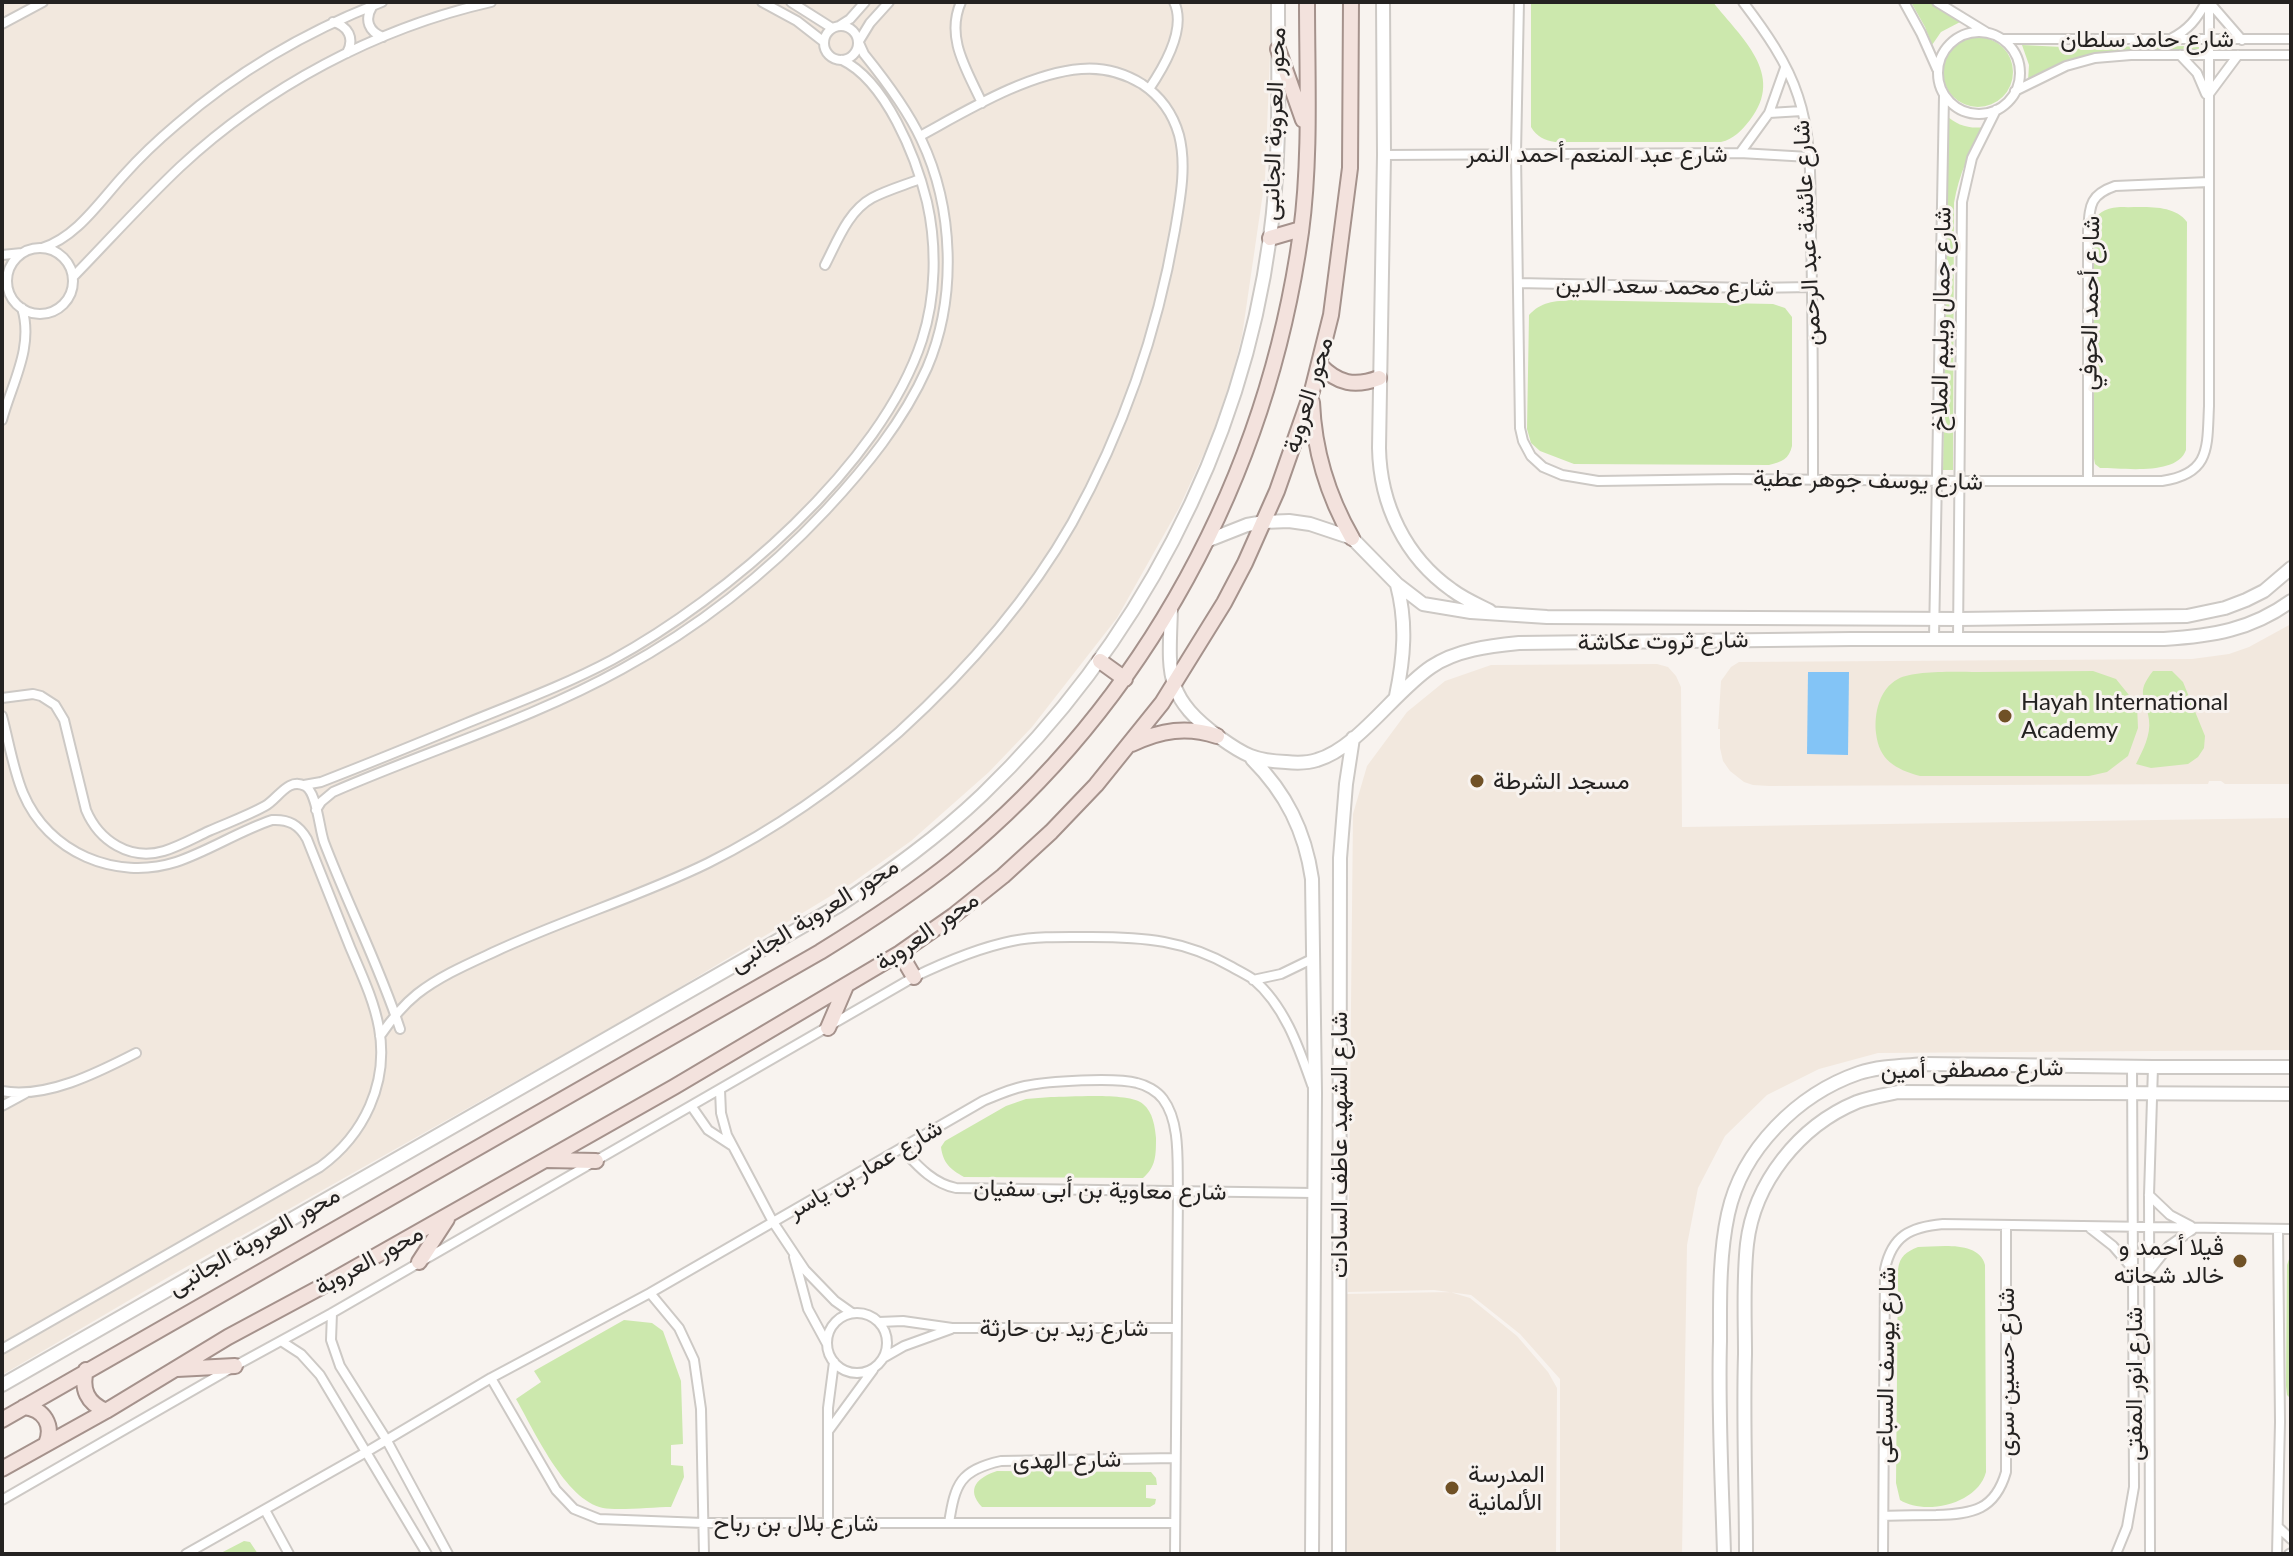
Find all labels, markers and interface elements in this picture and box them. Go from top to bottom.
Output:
street label: شارع حامد سلطان [2060,25,2234,53]
street label: محور العروبة الجانبى [1256,27,1292,221]
street label: شارع عائشة عبد الرحمن [1787,119,1827,347]
street label: شارع عبد المنعم أحمد النمر [1466,140,1728,168]
street label: شارع جمال ويليم الملاخ [1925,206,1957,432]
street label: شارع أحمد الحوفي [2074,215,2106,391]
street label: شارع محمد سعد الدين [1555,270,1775,302]
street label: محور العروبة [1277,334,1339,456]
street label: شارع يوسف جوهر عطية [1753,464,1983,496]
street label: شارع ثروت عكاشة [1577,625,1749,657]
place label: Hayah International Academy [2021,688,2228,744]
marker: Hayah International Academy [1996,707,2014,725]
place label: مسجد الشرطة [1493,767,1630,795]
marker: مسجد الشرطة [1468,772,1486,790]
street label: محور العروبة الجانبى [724,851,904,979]
street label: محور العروبة [870,885,984,977]
street label: شارع الشهيد عاطف السادات [1325,1012,1353,1278]
street label: شارع مصطفى أمين [1880,1053,2064,1085]
street label: شارع عمار بن ياسر [783,1113,947,1225]
street label: شارع معاوية بن أبى سفيان [973,1173,1227,1207]
street label: محور العروبة الجانبى [163,1180,345,1302]
street label: محور العروبة [310,1218,428,1302]
place label: ڤيلا أحمد و خالد شحاته [2114,1233,2224,1289]
marker: ڤيلا أحمد و خالد شحاته [2231,1252,2249,1270]
street label: شارع يوسف السباعى [1870,1266,1902,1464]
street label: شارع حسين سرى [1992,1288,2020,1456]
street label: شارع انور المفتى [2120,1307,2148,1461]
street label: شارع زيد بن حارثة [980,1314,1148,1342]
street label: شارع الهدى [1012,1445,1122,1475]
place label: المدرسة الألمانية [1468,1460,1545,1516]
marker: المدرسة الألمانية [1443,1479,1461,1497]
street label: شارع بلال بن رباح [713,1509,879,1537]

